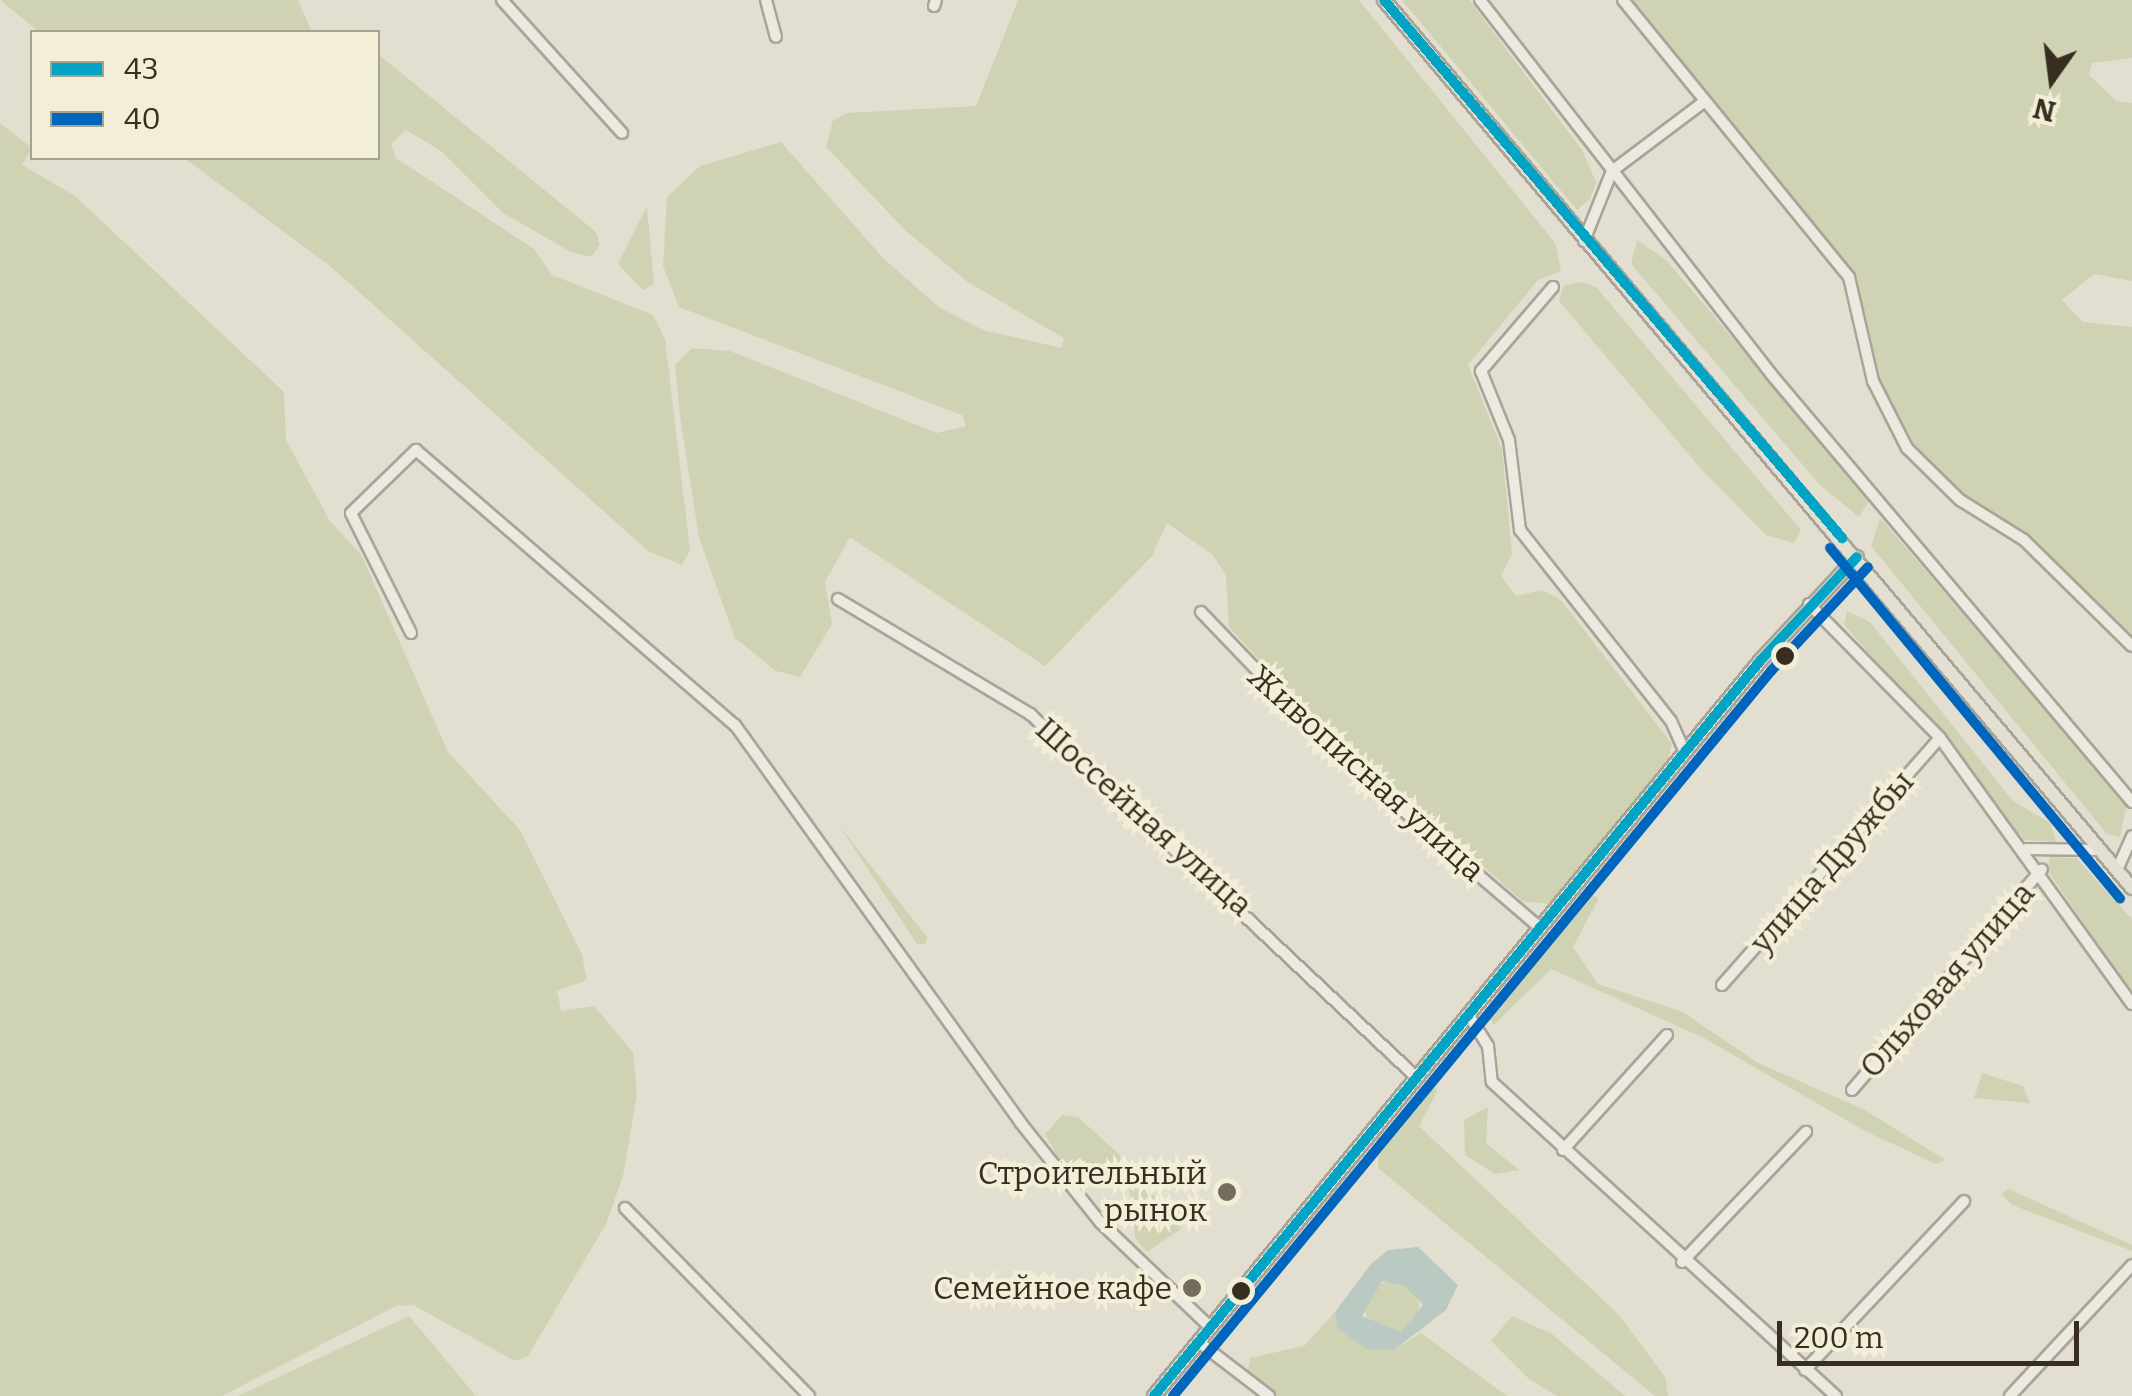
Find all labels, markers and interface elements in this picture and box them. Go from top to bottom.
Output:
legend [30,30,380,160]
north arrow [2002,30,2102,130]
text: 43 [124,51,159,87]
text: N [2030,91,2059,128]
text: 40 [124,101,161,137]
unlabelled marker [1775,646,1795,666]
street label: Живописная улица [1240,657,1492,889]
street label: Шоссейная улица [1028,710,1260,924]
street label: улица Дружбы [1742,763,1922,961]
street label: Ольховая улица [1852,874,2042,1086]
place label: Строительный рынок [978,1155,1207,1230]
marker: Строительный рынок [1216,1181,1238,1203]
place label: Семейное кафе [933,1269,1172,1307]
marker: Семейное кафе [1181,1277,1203,1299]
unlabelled marker [1231,1281,1251,1301]
scale bar [1782,1301,2084,1363]
text: 200 m [1794,1320,1883,1356]

